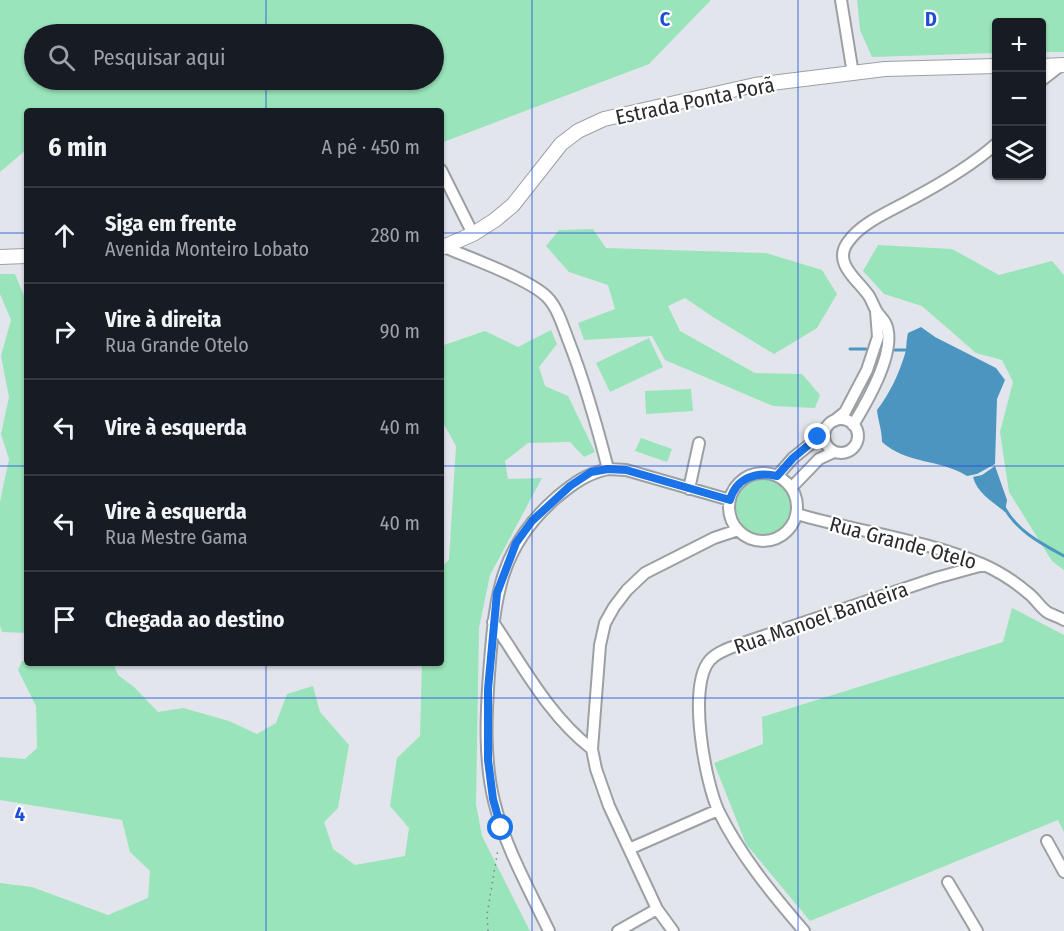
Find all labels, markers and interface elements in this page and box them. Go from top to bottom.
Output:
text: C [660,7,671,31]
text: D [925,7,937,31]
map controls [992,18,1046,180]
button: + [992,18,1046,72]
search box [24,24,444,90]
icon: search [45,41,78,74]
text: Pesquisar aqui [93,44,225,71]
street label: Estrada Ponta Porã [613,71,777,131]
button: − [992,72,1046,126]
button: layers [992,126,1046,180]
text: 6 min [48,132,107,163]
text: A pé · 450 m [321,135,420,159]
text: Siga em frente [105,210,236,237]
icon: ahead [48,219,81,252]
text: 280 m [371,223,420,247]
text: Avenida Monteiro Lobato [105,237,309,261]
text: Vire à direita [105,306,221,333]
icon: right [48,315,81,348]
text: 90 m [380,319,420,343]
text: Rua Grande Otelo [105,333,249,357]
icon: left [48,411,81,444]
text: Vire à esquerda [105,414,247,441]
text: 40 m [380,415,420,439]
route end [804,423,830,449]
text: Vire à esquerda [105,498,247,525]
icon: left [48,507,81,540]
text: 40 m [380,511,420,535]
street label: Rua Grande Otelo [827,511,979,575]
text: Rua Mestre Gama [105,525,247,549]
street label: Rua Manoel Bandeira [730,576,912,660]
icon: arrive [48,603,81,636]
text: Chegada ao destino [105,606,285,633]
text: 4 [15,802,25,826]
route start [487,814,513,840]

